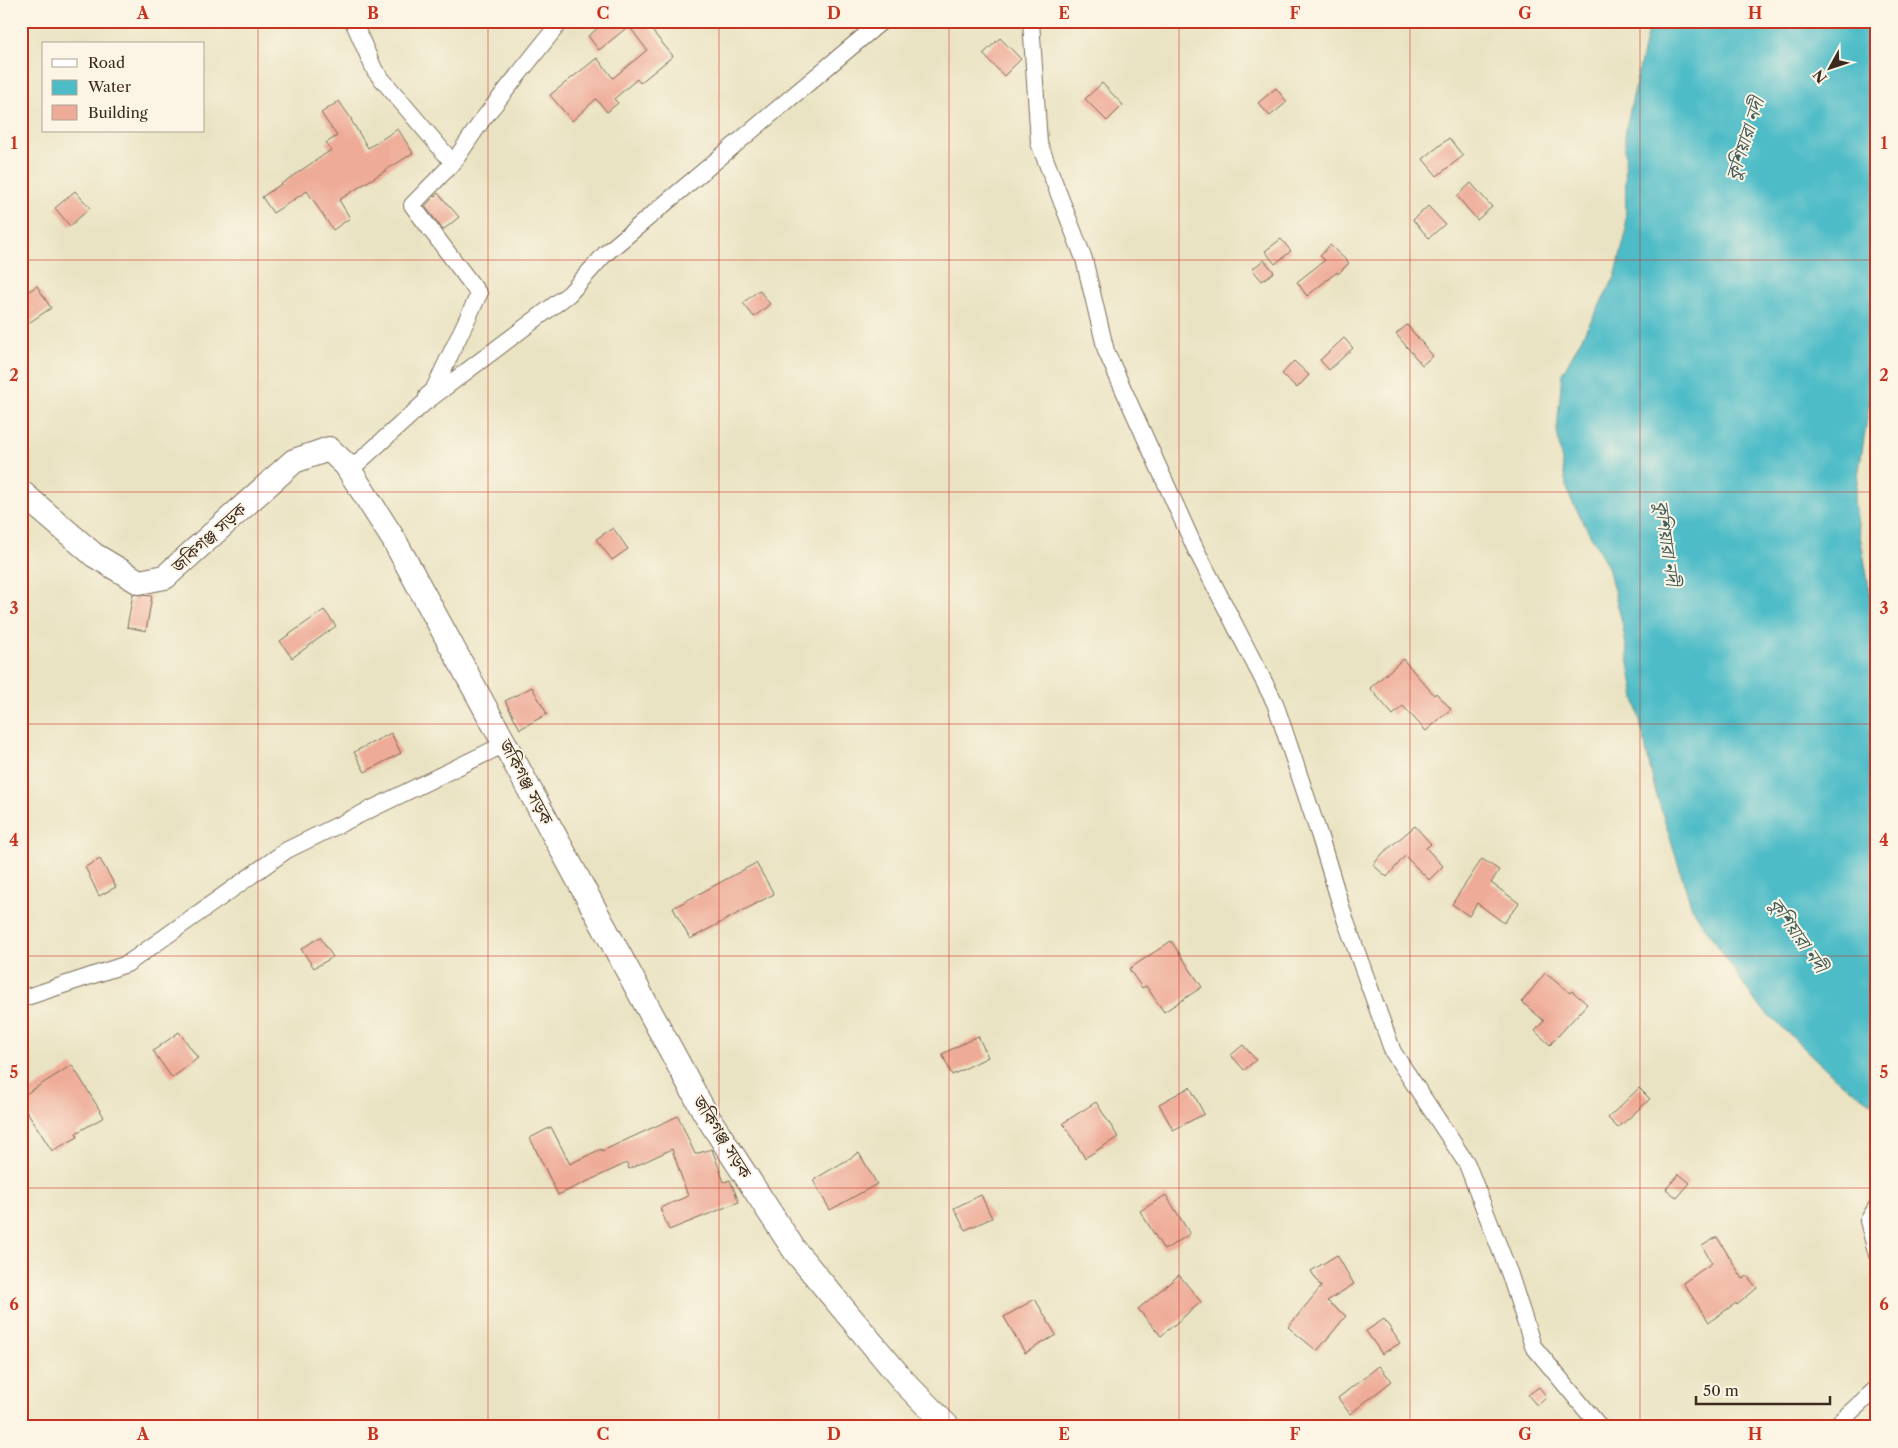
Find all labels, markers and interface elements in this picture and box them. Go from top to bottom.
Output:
text: A [136,3,150,23]
text: B [367,3,379,23]
text: C [597,3,609,23]
text: D [827,3,841,23]
text: E [1058,3,1070,23]
text: F [1290,3,1301,23]
text: G [1518,3,1532,23]
text: H [1748,3,1762,23]
legend [42,42,205,132]
north arrow [1806,42,1856,92]
text: Road [88,53,125,72]
text: N [1809,66,1831,87]
text: Water [87,77,132,96]
water label: কুশিয়ারা নদী [1721,93,1770,183]
text: Building [88,103,148,122]
text: 1 [10,133,18,153]
text: 1 [1880,133,1888,153]
text: 2 [9,365,19,385]
text: 2 [1879,365,1889,385]
street label: জকিগঞ্জ সড়ক [166,498,252,578]
water label: কুশিয়ারা নদী [1649,499,1685,589]
text: 3 [9,598,19,618]
text: 3 [1879,598,1889,618]
street label: জকিগঞ্জ সড়ক [494,735,558,830]
text: 4 [9,830,19,850]
text: 4 [1879,830,1889,850]
water label: কুশিয়ারা নদী [1764,893,1833,979]
text: 5 [10,1062,19,1082]
text: 5 [1880,1062,1889,1082]
street label: জকিগঞ্জ সড়ক [687,1091,757,1183]
text: 6 [9,1294,19,1314]
text: 6 [1879,1294,1889,1314]
scale bar [1696,1373,1829,1405]
text: 50 m [1703,1381,1739,1400]
text: A [136,1424,150,1444]
text: B [367,1424,379,1444]
text: C [597,1424,609,1444]
text: D [827,1424,841,1444]
text: E [1058,1424,1070,1444]
text: F [1290,1424,1301,1444]
text: G [1518,1424,1532,1444]
text: H [1748,1424,1762,1444]

